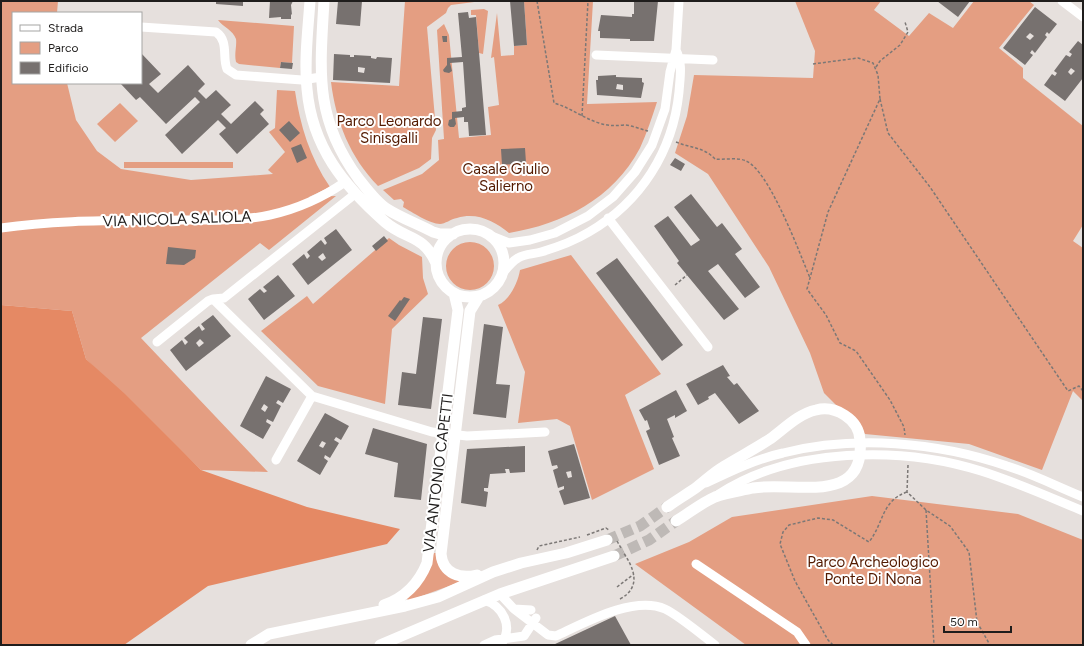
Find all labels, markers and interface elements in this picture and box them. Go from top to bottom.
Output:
legend [12,12,142,84]
text: Strada [48,21,83,35]
text: Parco [48,41,78,55]
text: Edificio [48,61,88,75]
park label: Parco Leonardo Sinisgalli [336,112,442,147]
park label: Casale Giulio Salierno [462,160,550,195]
street label: VIA NICOLA SALIOLA [102,207,252,231]
street label: VIA ANTONIO CAPETTI [419,392,457,554]
park label: Parco Archeologico Ponte Di Nona [807,553,939,588]
scale bar [944,608,1011,634]
text: 50 m [950,615,978,629]

